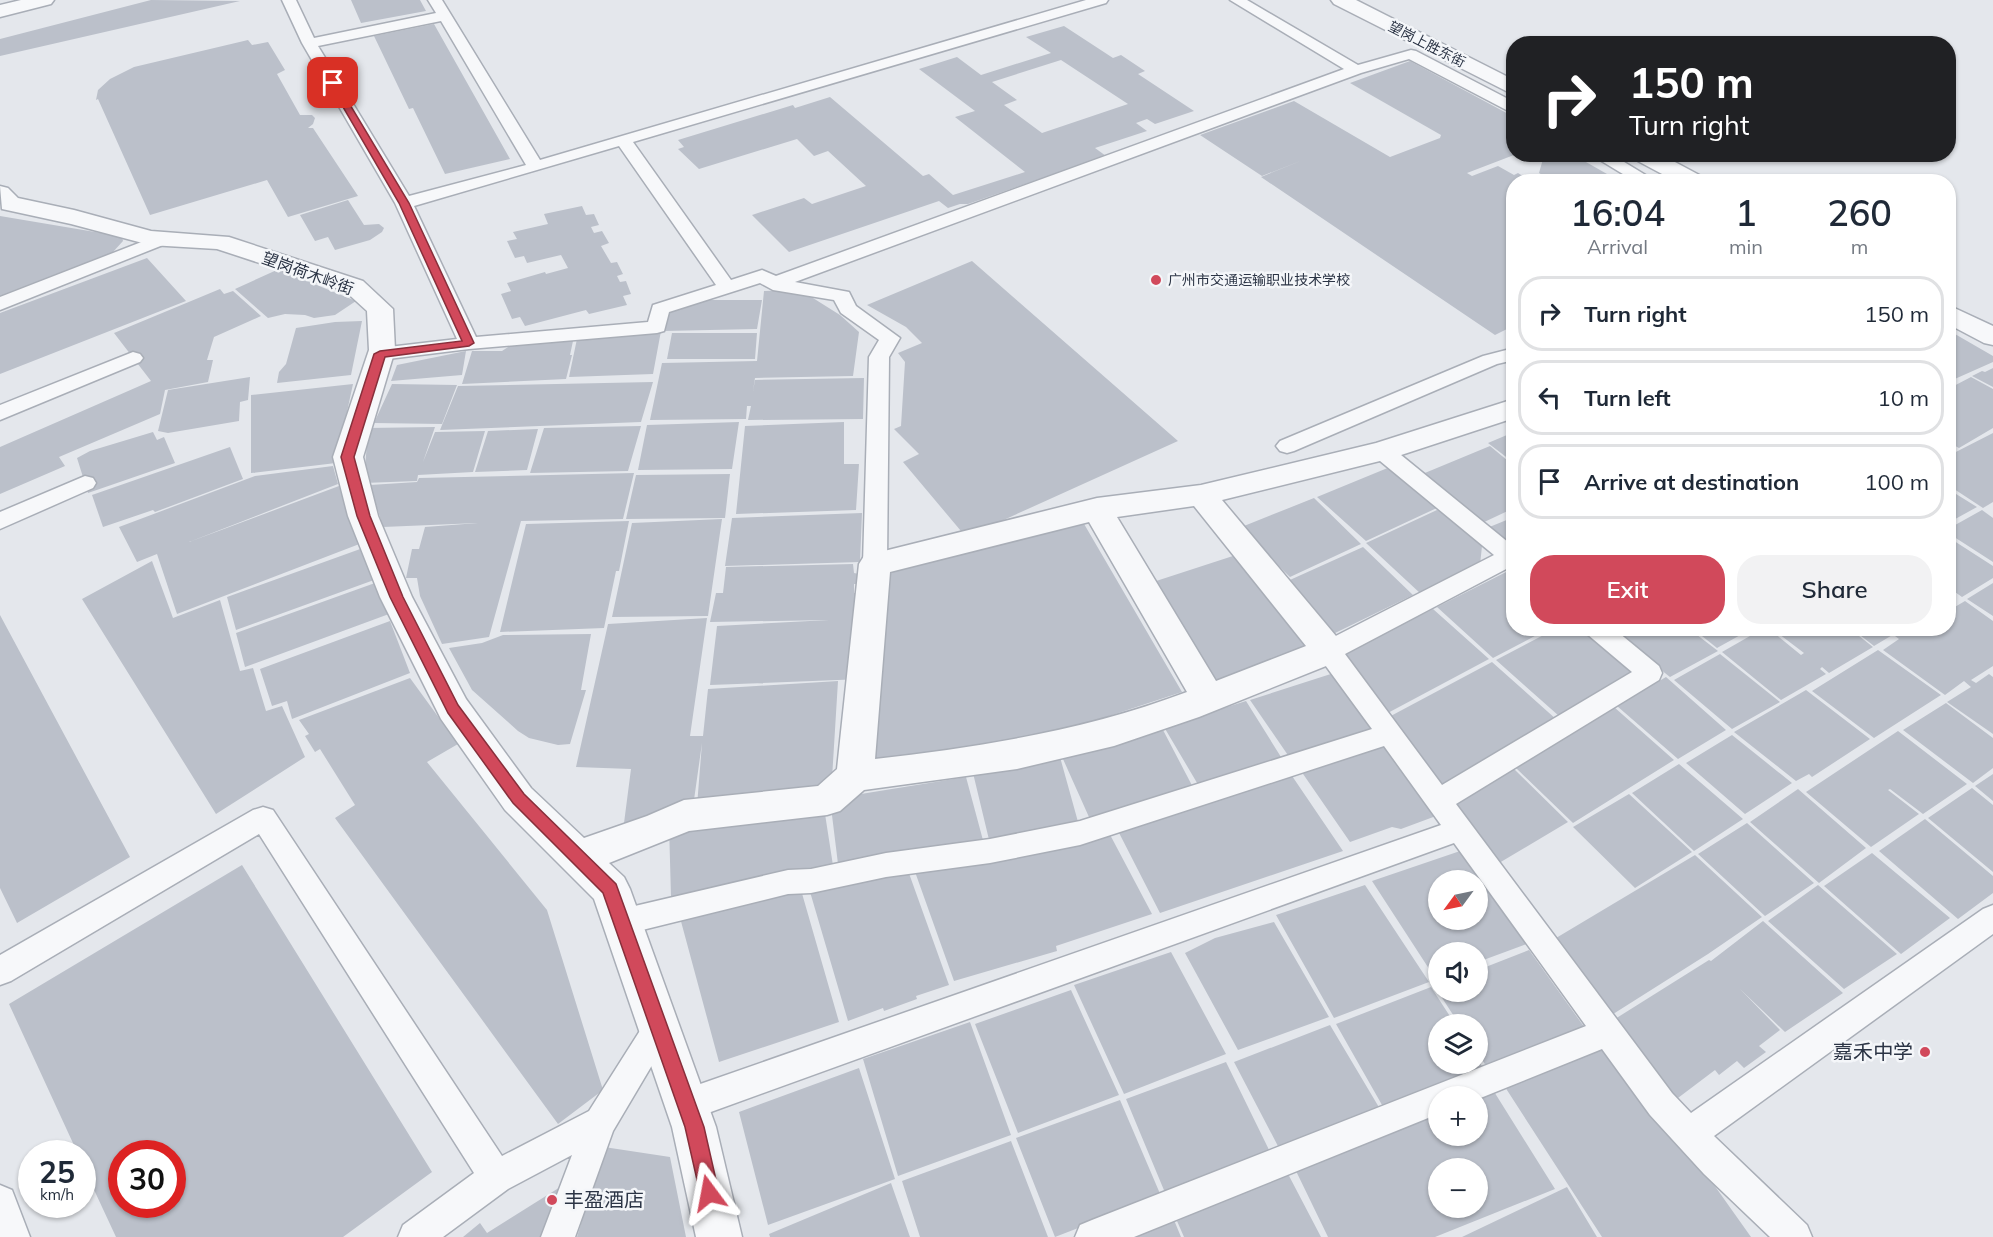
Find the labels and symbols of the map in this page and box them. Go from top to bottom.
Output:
street label: 望岗上胜东街 [1385,17,1469,71]
pin [307,57,358,108]
street label: 望岗荷木岭街 [259,247,357,299]
place label: 广州市交通运输职业技术学校 [1168,271,1350,289]
marker: 广州市交通运输职业技术学校 [1149,273,1163,287]
north arrow [1428,870,1488,930]
place label: 嘉禾中学 [1833,1039,1913,1064]
marker: 嘉禾中学 [1918,1045,1932,1059]
speed limit sign: 30 [108,1140,186,1218]
position arrow [677,1161,741,1225]
place label: 丰盈酒店 [564,1187,644,1212]
marker: 丰盈酒店 [545,1193,559,1207]

